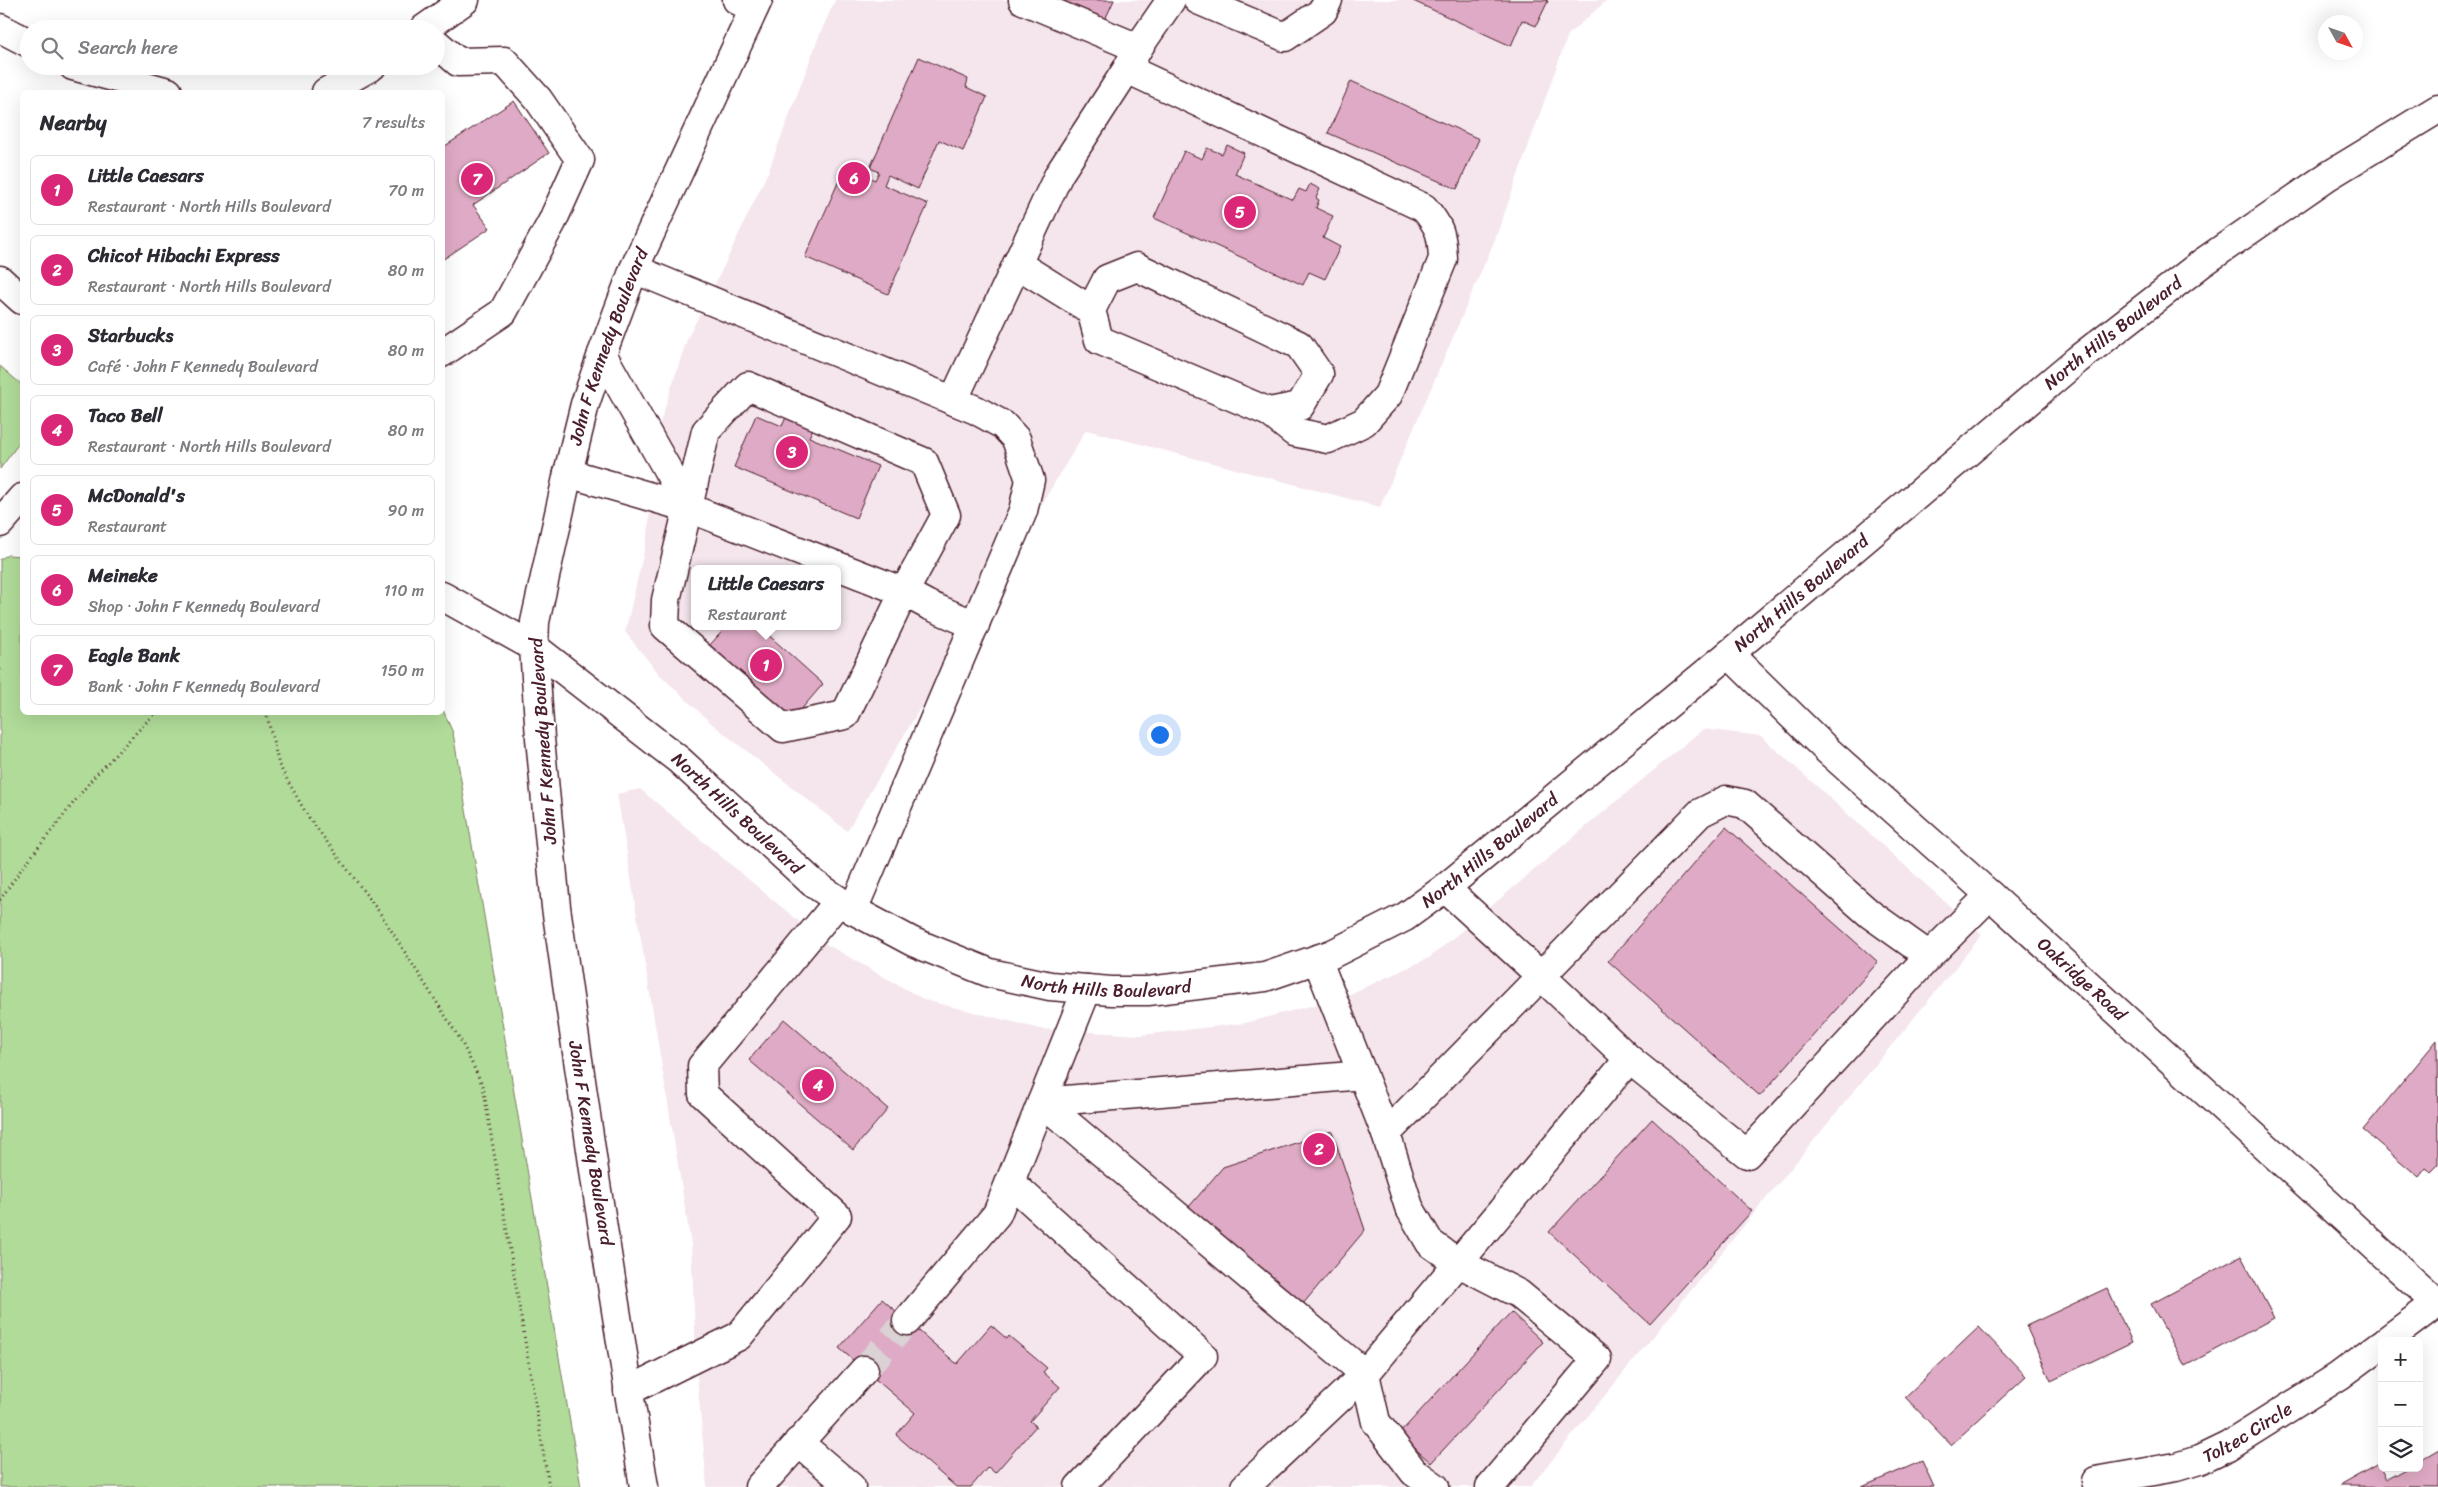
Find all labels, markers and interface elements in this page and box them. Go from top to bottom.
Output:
north arrow [2318,15,2363,60]
search box [20,20,445,75]
text: Search here [78,31,178,64]
icon: search [38,34,66,62]
text: Nearby [40,104,106,142]
text: 7 results [362,108,425,137]
text: Little Caesars [88,159,204,192]
pin: 6 [838,159,870,197]
pin: 7 [461,160,493,198]
text: 1 [54,176,60,205]
text: 70 m [388,176,424,205]
text: Restaurant · North Hills Boulevard [88,192,331,221]
pin: 5 [1224,193,1256,231]
text: Chicot Hibachi Express [88,239,280,272]
street label: John F Kennedy Boulevard [559,241,658,449]
text: 2 [52,256,62,285]
text: 80 m [388,256,424,285]
street label: North Hills Boulevard [2036,267,2190,398]
text: Restaurant · North Hills Boulevard [88,272,331,301]
text: Starbucks [88,319,173,352]
text: 3 [53,336,61,365]
text: 80 m [388,336,424,365]
text: Café · John F Kennedy Boulevard [88,352,318,381]
text: Taco Bell [88,399,163,432]
text: 4 [52,416,62,445]
text: 80 m [388,416,424,445]
text: Restaurant · North Hills Boulevard [88,432,331,461]
pin: 3 [776,433,808,471]
text: McDonald's [88,479,185,512]
text: 5 [52,496,62,525]
text: 90 m [388,496,424,525]
text: Restaurant [88,512,167,541]
street label: North Hills Boulevard [1726,525,1877,660]
text: Meineke [88,559,158,592]
popup [691,565,841,630]
text: Little Caesars [708,567,824,600]
text: 6 [52,576,62,605]
text: 110 m [384,576,424,605]
text: Shop · John F Kennedy Boulevard [88,592,319,621]
text: Restaurant [708,600,787,629]
street label: John F Kennedy Boulevard [520,635,566,846]
text: Eagle Bank [88,639,180,672]
pin: 1 [750,646,782,684]
text: 7 [52,656,62,685]
text: 150 m [381,656,424,685]
text: Bank · John F Kennedy Boulevard [88,672,320,701]
your location [1147,722,1173,748]
street label: North Hills Boulevard [664,744,812,884]
street label: North Hills Boulevard [1414,784,1567,917]
street label: Oakridge Road [2029,929,2136,1030]
street label: North Hills Boulevard [1019,964,1194,1007]
street label: John F Kennedy Boulevard [559,1037,623,1249]
pin: 4 [802,1066,834,1104]
pin: 2 [1303,1130,1335,1168]
map controls [2378,1337,2423,1472]
button: + [2378,1337,2423,1382]
button: − [2378,1382,2423,1427]
street label: Toltec Circle [2197,1393,2299,1472]
button: layers [2378,1427,2423,1472]

